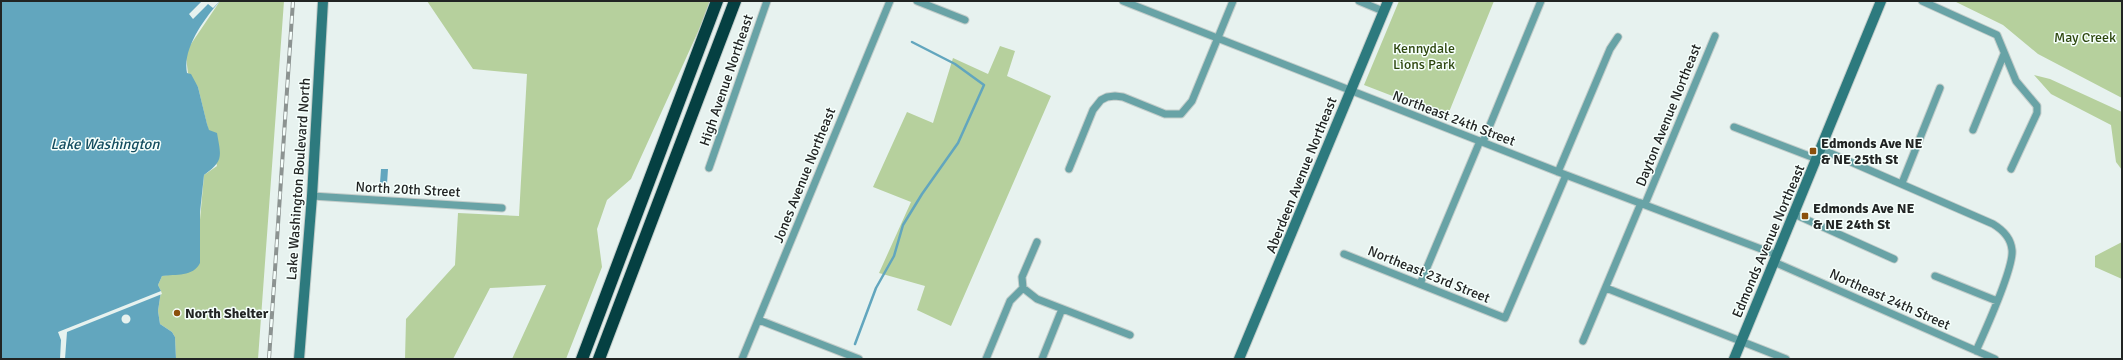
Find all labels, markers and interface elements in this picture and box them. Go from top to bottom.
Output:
street label: High Avenue Northeast [696,12,757,148]
park label: May Creek [2054,29,2116,46]
park label: Kennydale Lions Park [1393,40,1455,73]
street label: Dayton Avenue Northeast [1632,41,1705,189]
street label: Lake Washington Boulevard North [283,77,314,281]
street label: Northeast 24th Street [1390,87,1518,150]
street label: Aberdeen Avenue Northeast [1262,95,1341,256]
street label: Jones Avenue Northeast [770,105,839,245]
water label: Lake Washington [50,135,160,153]
place label: Edmonds Ave NE & NE 25th St [1821,135,1923,168]
marker: Edmonds Ave NE & NE 25th St [1808,146,1818,156]
street label: Edmonds Avenue Northeast [1728,162,1808,320]
street label: North 20th Street [355,178,461,201]
place label: Edmonds Ave NE & NE 24th St [1813,200,1915,233]
marker: Edmonds Ave NE & NE 24th St [1800,211,1810,221]
street label: Northeast 23rd Street [1365,242,1492,307]
street label: Northeast 24th Street [1827,265,1953,334]
place label: North Shelter [185,305,269,322]
marker: North Shelter [172,308,182,318]

